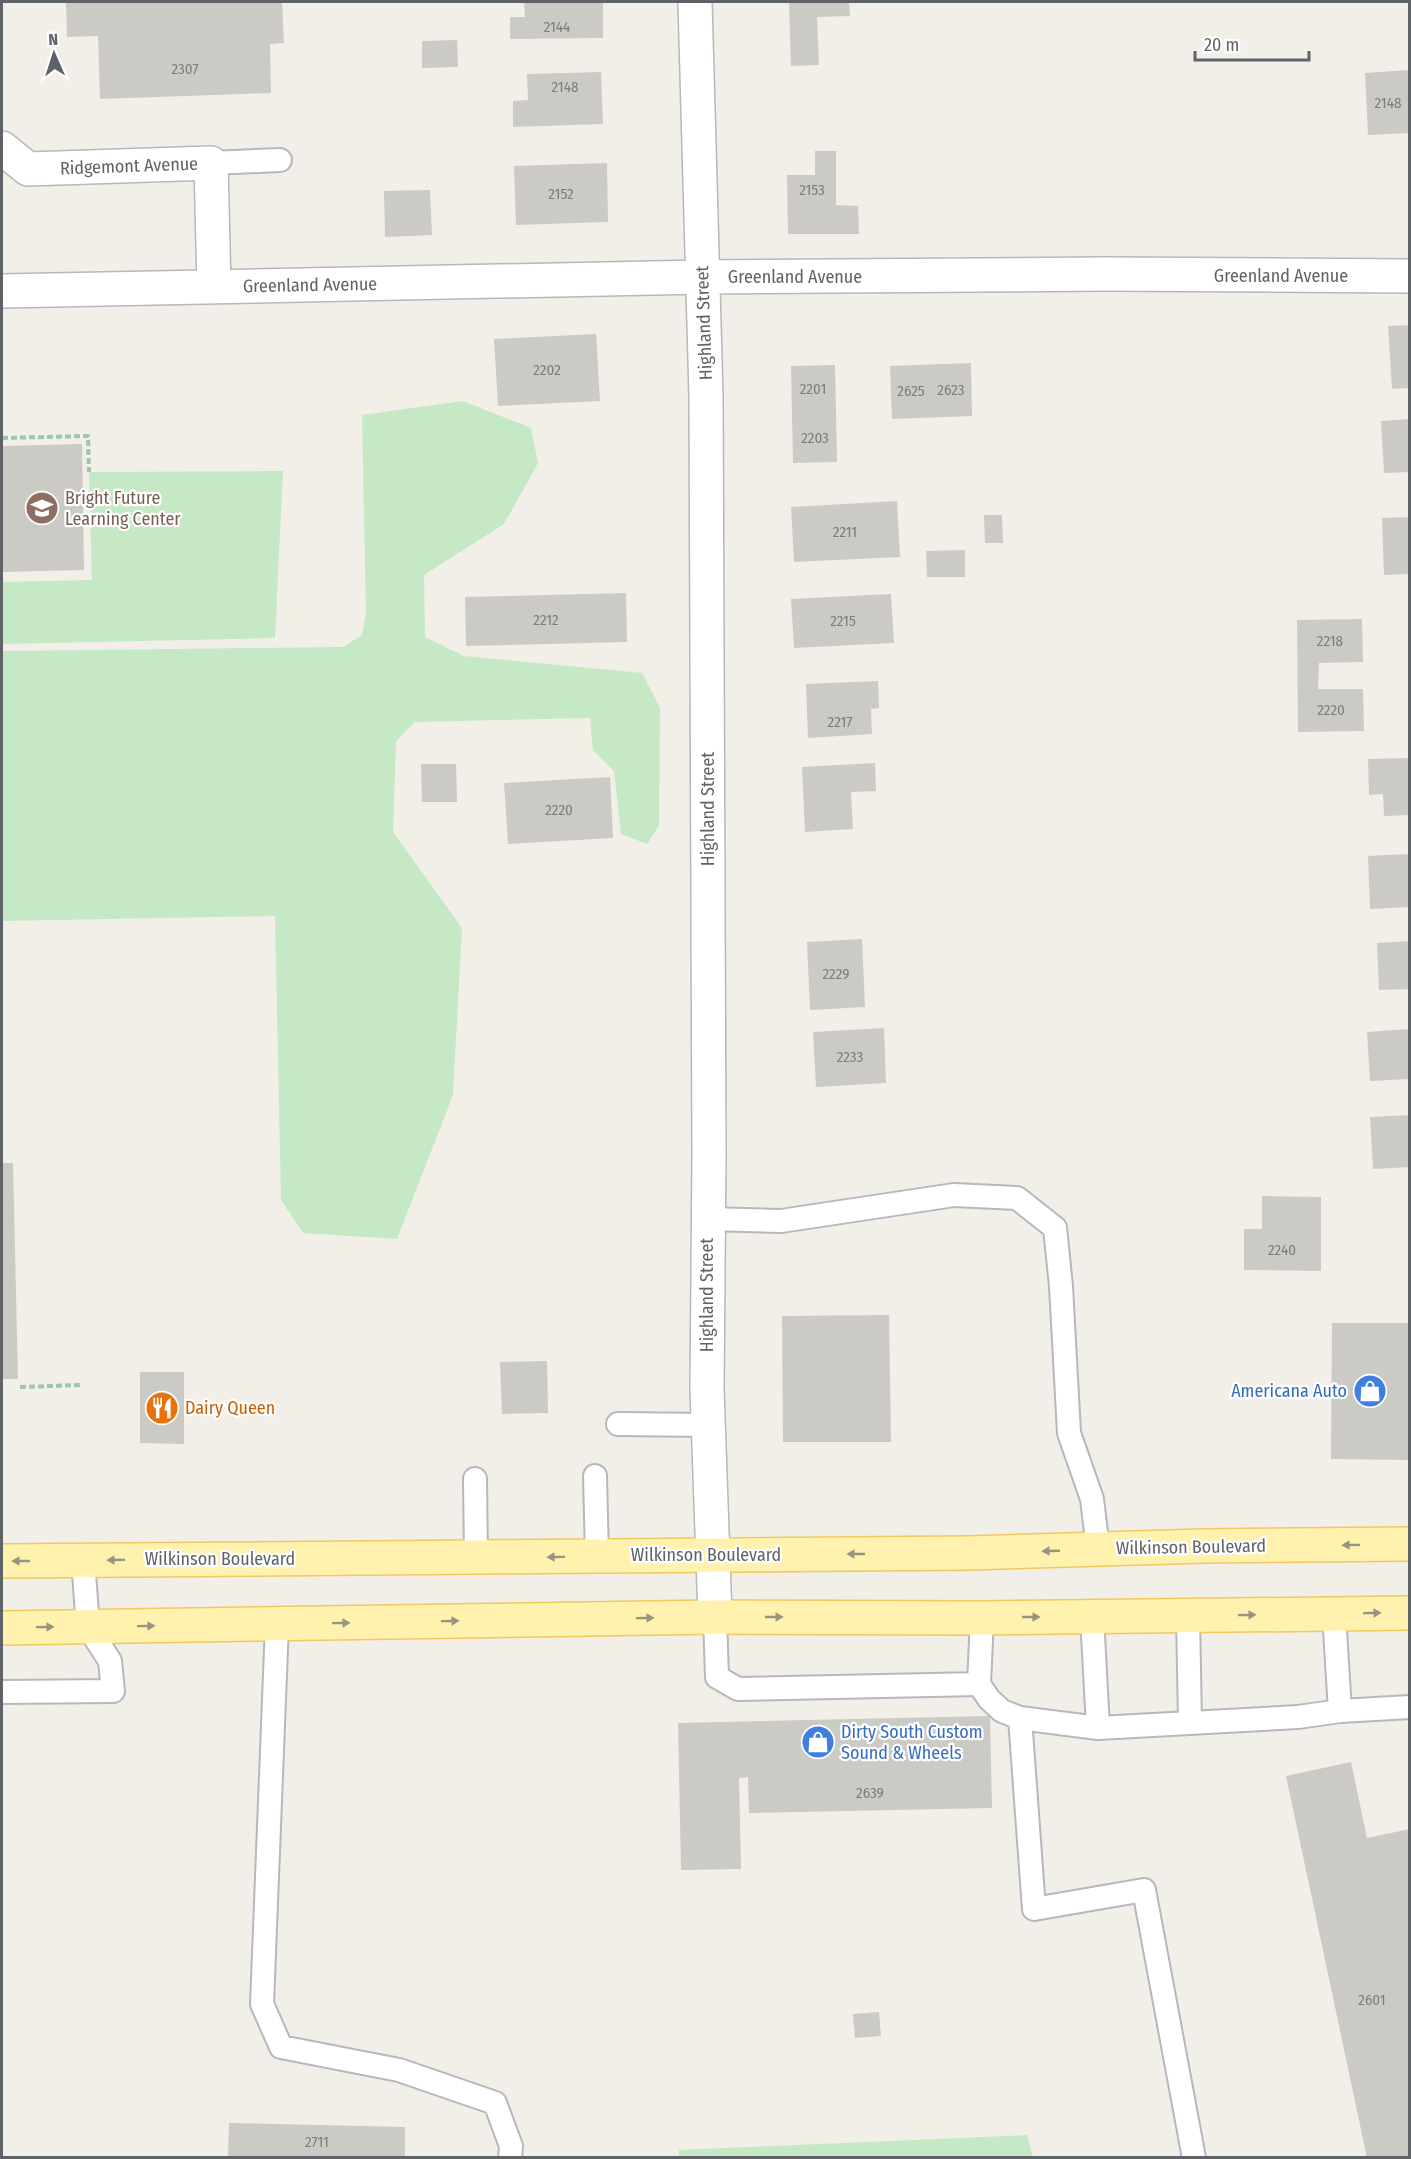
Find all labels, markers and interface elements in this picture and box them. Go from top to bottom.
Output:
house number: 2144 [544,18,570,36]
north arrow [24,24,84,84]
scale bar [1195,24,1309,62]
text: N [48,30,59,49]
text: 20 m [1204,34,1239,56]
house number: 2307 [172,60,198,78]
house number: 2148 [552,78,578,96]
house number: 2148 [1375,94,1401,112]
street label: Ridgemont Avenue [60,153,198,179]
house number: 2153 [799,181,825,199]
house number: 2152 [548,185,574,203]
street label: Highland Street [691,265,717,381]
street label: Greenland Avenue [1214,265,1348,287]
street label: Greenland Avenue [728,266,862,288]
street label: Greenland Avenue [243,273,377,297]
house number: 2202 [533,361,561,379]
house number: 2201 [800,380,826,398]
house number: 2623 [937,381,965,399]
house number: 2625 [897,382,925,400]
house number: 2203 [801,429,829,447]
place label: Bright Future Learning Center [65,487,181,530]
school or university icon: Bright Future Learning Center [24,490,60,526]
house number: 2211 [833,523,857,541]
house number: 2212 [533,611,559,629]
house number: 2215 [830,612,856,630]
house number: 2218 [1317,632,1343,650]
house number: 2220 [1317,701,1345,719]
house number: 2217 [828,713,852,731]
street label: Highland Street [697,752,719,866]
house number: 2220 [545,801,573,819]
house number: 2229 [822,965,850,983]
house number: 2233 [837,1048,864,1066]
street label: Highland Street [696,1238,718,1352]
house number: 2240 [1268,1241,1296,1259]
shop icon: Americana Auto [1352,1373,1388,1409]
place label: Americana Auto [1231,1380,1347,1402]
restaurant icon: Dairy Queen [144,1390,180,1426]
place label: Dairy Queen [185,1397,275,1419]
street label: Wilkinson Boulevard [1116,1535,1266,1559]
one-way arrow [1342,1540,1361,1550]
street label: Wilkinson Boulevard [631,1544,781,1566]
one-way arrow [1042,1546,1061,1555]
street label: Wilkinson Boulevard [145,1548,295,1570]
one-way arrow [847,1549,866,1559]
one-way arrow [547,1552,566,1561]
one-way arrow [107,1555,126,1565]
one-way arrow [12,1556,31,1566]
one-way arrow [1362,1609,1381,1618]
one-way arrow [1237,1610,1256,1620]
one-way arrow [764,1612,783,1622]
one-way arrow [1022,1612,1041,1622]
one-way arrow [636,1613,655,1623]
one-way arrow [441,1616,460,1626]
one-way arrow [332,1618,351,1627]
one-way arrow [137,1621,156,1631]
one-way arrow [35,1622,54,1632]
place label: Dirty South Custom Sound & Wheels [841,1721,983,1764]
shop icon: Dirty South Custom Sound & Wheels [800,1724,836,1760]
house number: 2639 [856,1784,884,1802]
house number: 2601 [1358,1991,1386,2009]
house number: 2711 [305,2133,329,2151]

